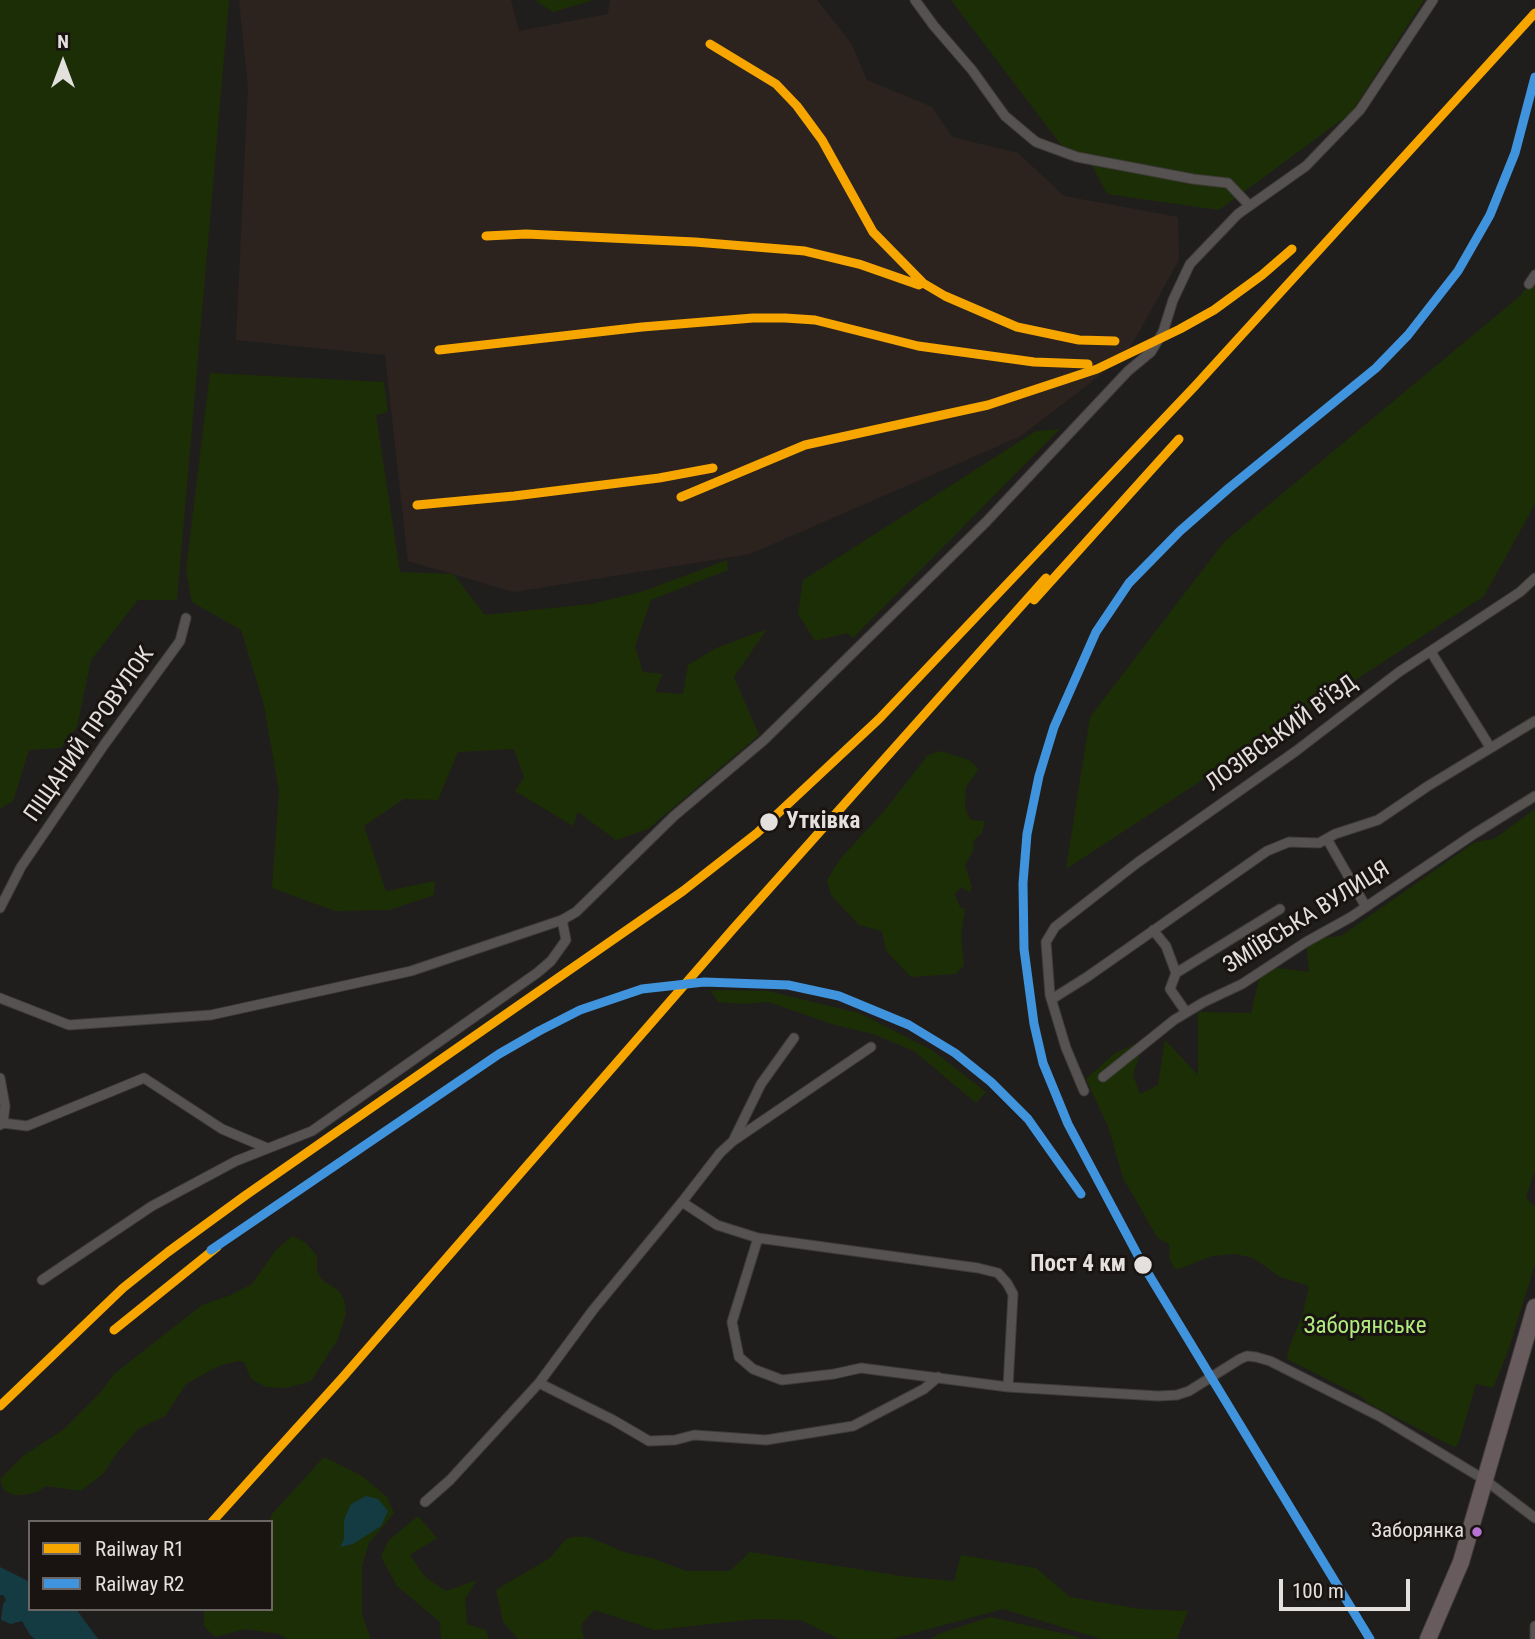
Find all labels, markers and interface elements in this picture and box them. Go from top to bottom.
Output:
north arrow [28,28,98,98]
text: N [57,30,69,53]
street label: ПІЩАНИЙ ПРОВУЛОК [19,642,161,828]
street label: ЛОЗІВСЬКИЙ В'ЇЗД [1201,670,1363,798]
place label: Уткiвка [786,808,860,836]
marker: Уткiвка [758,811,780,833]
street label: ЗМІЇВСЬКА ВУЛИЦЯ [1219,856,1395,980]
place label: Пост 4 км [1030,1251,1126,1279]
marker: Пост 4 км [1132,1254,1154,1276]
park label: Заборянське [1303,1313,1427,1341]
place label: Заборянка [1371,1519,1464,1545]
legend [28,1520,273,1611]
marker: Заборянка [1470,1525,1484,1539]
text: Railway R1 [95,1537,184,1561]
scale bar [1283,1566,1414,1610]
text: Railway R2 [95,1572,184,1596]
text: 100 m [1292,1579,1344,1603]

